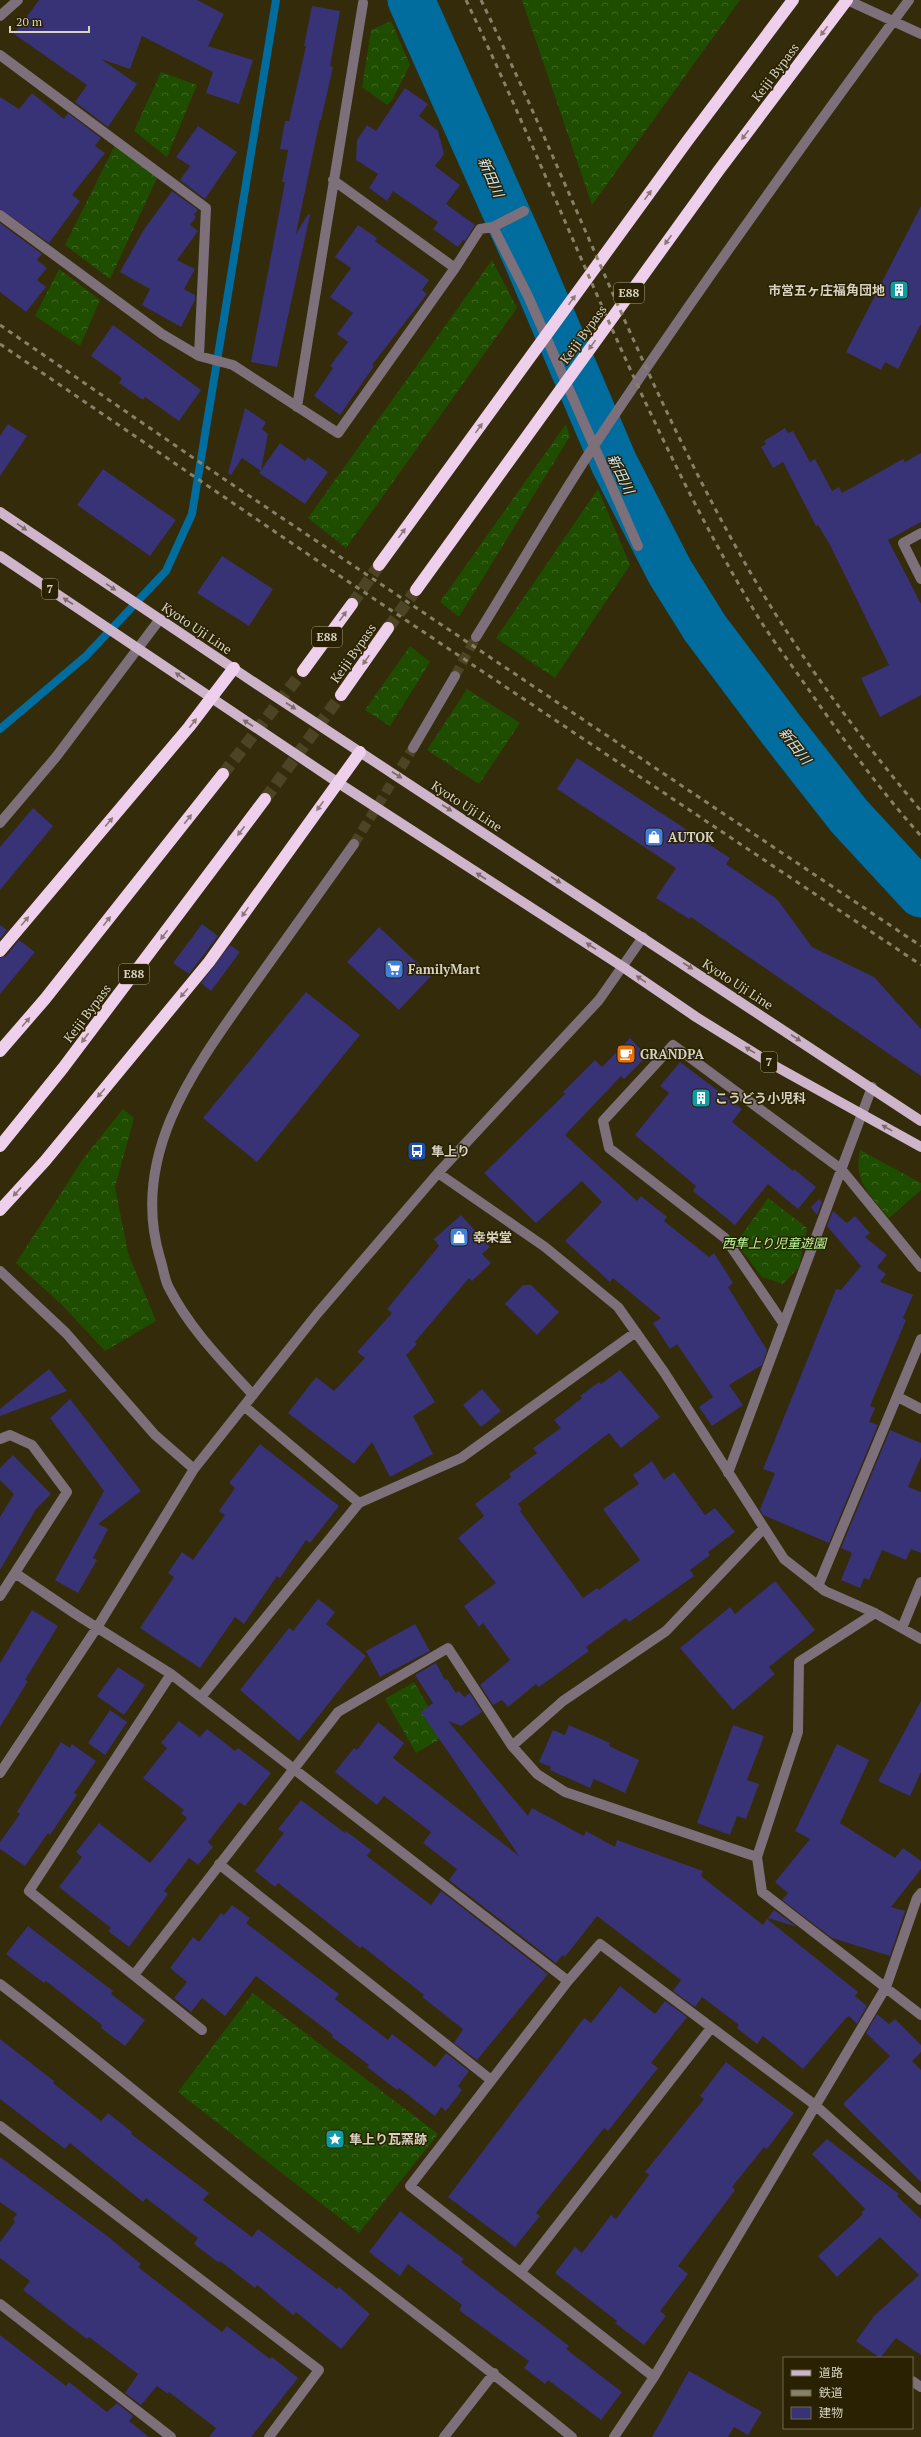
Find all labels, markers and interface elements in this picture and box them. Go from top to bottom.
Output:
scale bar [10,8,89,34]
text: 20 m [16,14,43,29]
one-way arrow [819,26,828,37]
street label: Keiji Bypass [747,39,803,105]
one-way arrow [742,130,750,140]
water label: 新田川 [474,154,509,202]
one-way arrow [644,190,652,200]
one-way arrow [664,234,673,245]
building icon: 市営五ヶ庄福角団地 [888,279,910,301]
place label: 市営五ヶ庄福角団地 [768,281,885,299]
road number: E88 [614,283,644,303]
one-way arrow [567,295,576,306]
street label: Keiji Bypass [555,301,611,367]
one-way arrow [588,340,596,350]
one-way arrow [475,423,483,433]
water label: 新田川 [604,451,640,499]
one-way arrow [17,523,27,531]
one-way arrow [398,528,407,539]
road number: 7 [42,579,58,599]
one-way arrow [106,583,116,591]
one-way arrow [63,597,73,605]
street label: Kyoto Uji Line [158,598,236,658]
one-way arrow [338,611,347,622]
street label: Keiji Bypass [326,620,380,686]
road number: E88 [312,627,342,647]
one-way arrow [362,655,370,665]
one-way arrow [175,672,185,680]
one-way arrow [285,703,296,710]
one-way arrow [188,717,197,728]
one-way arrow [243,719,254,727]
water label: 新田川 [775,723,817,770]
one-way arrow [391,772,403,779]
street label: Kyoto Uji Line [428,776,506,836]
one-way arrow [316,800,324,811]
one-way arrow [441,805,453,812]
one-way arrow [183,813,192,824]
one-way arrow [104,817,113,827]
one-way arrow [237,825,245,836]
shop icon: AUTOK [643,826,665,848]
place label: AUTOK [668,828,715,846]
one-way arrow [475,872,487,879]
one-way arrow [551,876,561,884]
one-way arrow [241,906,249,917]
one-way arrow [103,915,112,926]
one-way arrow [21,916,30,927]
one-way arrow [159,929,168,940]
one-way arrow [586,942,596,950]
street label: Kyoto Uji Line [699,954,777,1014]
supermarket icon: FamilyMart [383,958,405,980]
place label: FamilyMart [408,960,481,978]
one-way arrow [682,963,693,970]
road number: E88 [119,964,149,984]
one-way arrow [636,975,646,983]
street label: Keiji Bypass [59,980,115,1046]
one-way arrow [180,987,188,998]
one-way arrow [21,1017,30,1027]
one-way arrow [81,1033,89,1044]
one-way arrow [791,1034,801,1042]
cafe icon: GRANDPA [615,1043,637,1065]
place label: GRANDPA [640,1045,704,1063]
one-way arrow [745,1046,755,1054]
road number: 7 [761,1052,777,1072]
one-way arrow [97,1087,106,1098]
building icon: こうどう小児科 [690,1087,712,1109]
place label: こうどう小児科 [715,1089,806,1107]
one-way arrow [881,1125,893,1132]
bus stop icon: 隼上り [406,1140,428,1162]
place label: 隼上り [431,1142,470,1160]
one-way arrow [13,1187,22,1196]
shop icon: 幸栄堂 [448,1226,470,1248]
place label: 幸栄堂 [473,1228,512,1246]
park label: 西隼上り児童遊園 [722,1234,828,1252]
place icon: 隼上り瓦窯跡 [324,2128,346,2150]
place label: 隼上り瓦窯跡 [349,2130,427,2148]
legend [783,2357,913,2429]
text: 道路 [819,2365,843,2380]
text: 鉄道 [819,2385,843,2400]
text: 建物 [819,2405,843,2420]

